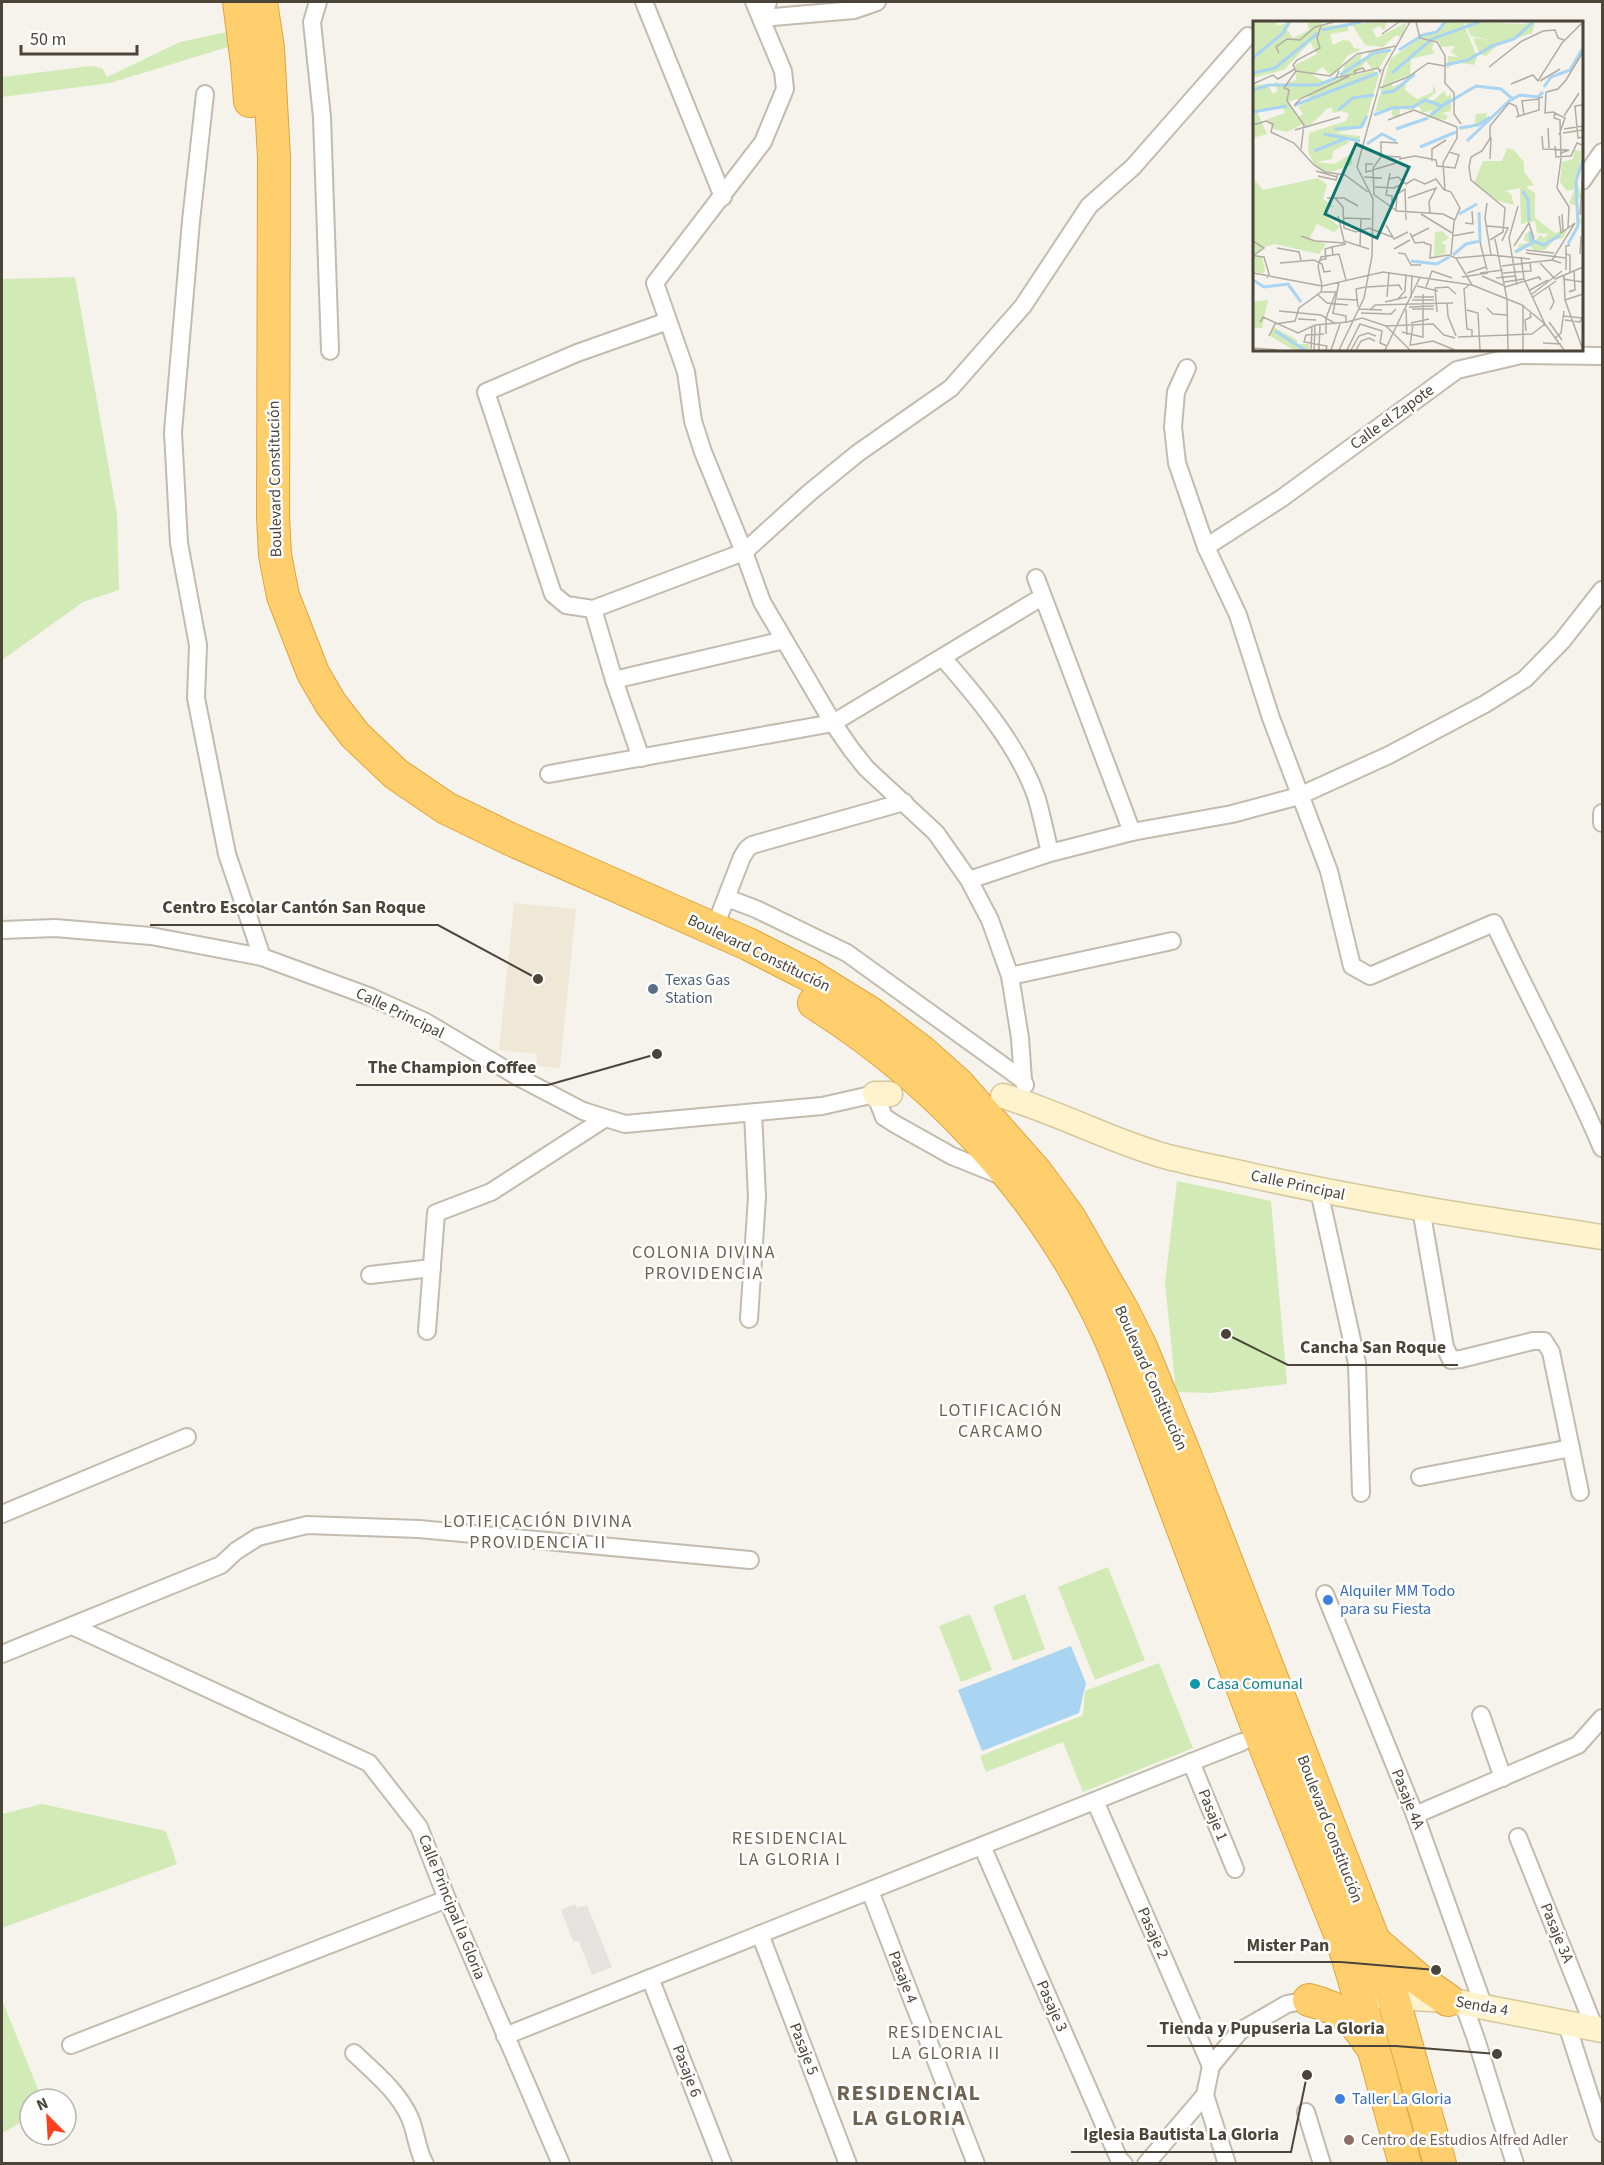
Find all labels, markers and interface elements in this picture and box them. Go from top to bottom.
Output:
scale bar [21,18,136,56]
inset map [1253,21,1583,351]
text: 50 m [30,27,66,52]
street label: Calle el Zapote [1346,379,1438,455]
street label: Boulevard Constitución [263,400,287,558]
callout: Centro Escolar Cantón San Roque [150,889,438,925]
text: Centro Escolar Cantón San Roque [162,895,426,920]
street label: Boulevard Constitución [684,909,834,997]
place label: Texas Gas Station [665,969,730,1009]
street label: Calle Principal [352,982,448,1044]
marker: Texas Gas Station [646,982,660,996]
callout: The Champion Coffee [356,1049,548,1085]
text: The Champion Coffee [368,1055,536,1080]
street label: Calle Principal [1249,1164,1347,1206]
district label: COLONIA DIVINA PROVIDENCIA [632,1240,776,1286]
street label: Boulevard Constitución [1109,1302,1193,1454]
callout: Cancha San Roque [1288,1329,1458,1365]
text: Cancha San Roque [1300,1335,1446,1360]
district label: LOTIFICACIÓN CARCAMO [939,1398,1063,1444]
district label: LOTIFICACIÓN DIVINA PROVIDENCIA II [443,1509,633,1555]
place label: Alquiler MM Todo para su Fiesta [1340,1580,1455,1620]
marker: Alquiler MM Todo para su Fiesta [1321,1593,1335,1607]
place label: Casa Comunal [1207,1673,1303,1695]
marker: Casa Comunal [1188,1677,1202,1691]
street label: Boulevard Constitución [1292,1752,1368,1906]
street label: Pasaje 4A [1386,1766,1430,1833]
street label: Pasaje 1 [1193,1786,1233,1844]
district label: RESIDENCIAL LA GLORIA I [732,1826,848,1872]
street label: Calle Principal la Gloria [413,1831,491,1983]
street label: Pasaje 3A [1535,1900,1579,1967]
street label: Pasaje 2 [1132,1904,1174,1962]
callout: Mister Pan [1234,1926,1341,1962]
text: Mister Pan [1247,1933,1329,1958]
street label: Pasaje 4 [883,1948,923,2006]
street label: Pasaje 3 [1031,1977,1073,2035]
street label: Senda 4 [1454,1991,1510,2021]
callout: Tienda y Pupuseria La Gloria [1147,2010,1396,2046]
text: Tienda y Pupuseria La Gloria [1159,2016,1385,2041]
street label: Pasaje 5 [784,2020,824,2078]
district label: RESIDENCIAL LA GLORIA II [888,2020,1004,2066]
street label: Pasaje 6 [667,2042,707,2100]
district label: RESIDENCIAL LA GLORIA [837,2077,981,2134]
north arrow [18,2087,78,2147]
place label: Taller La Gloria [1352,2088,1452,2110]
text: N [33,2092,52,2116]
marker: Taller La Gloria [1333,2092,1347,2106]
callout: Iglesia Bautista La Gloria [1071,2116,1291,2152]
text: Iglesia Bautista La Gloria [1083,2122,1279,2147]
place label: Centro de Estudios Alfred Adler [1361,2129,1568,2151]
marker: Centro de Estudios Alfred Adler [1342,2133,1356,2147]

